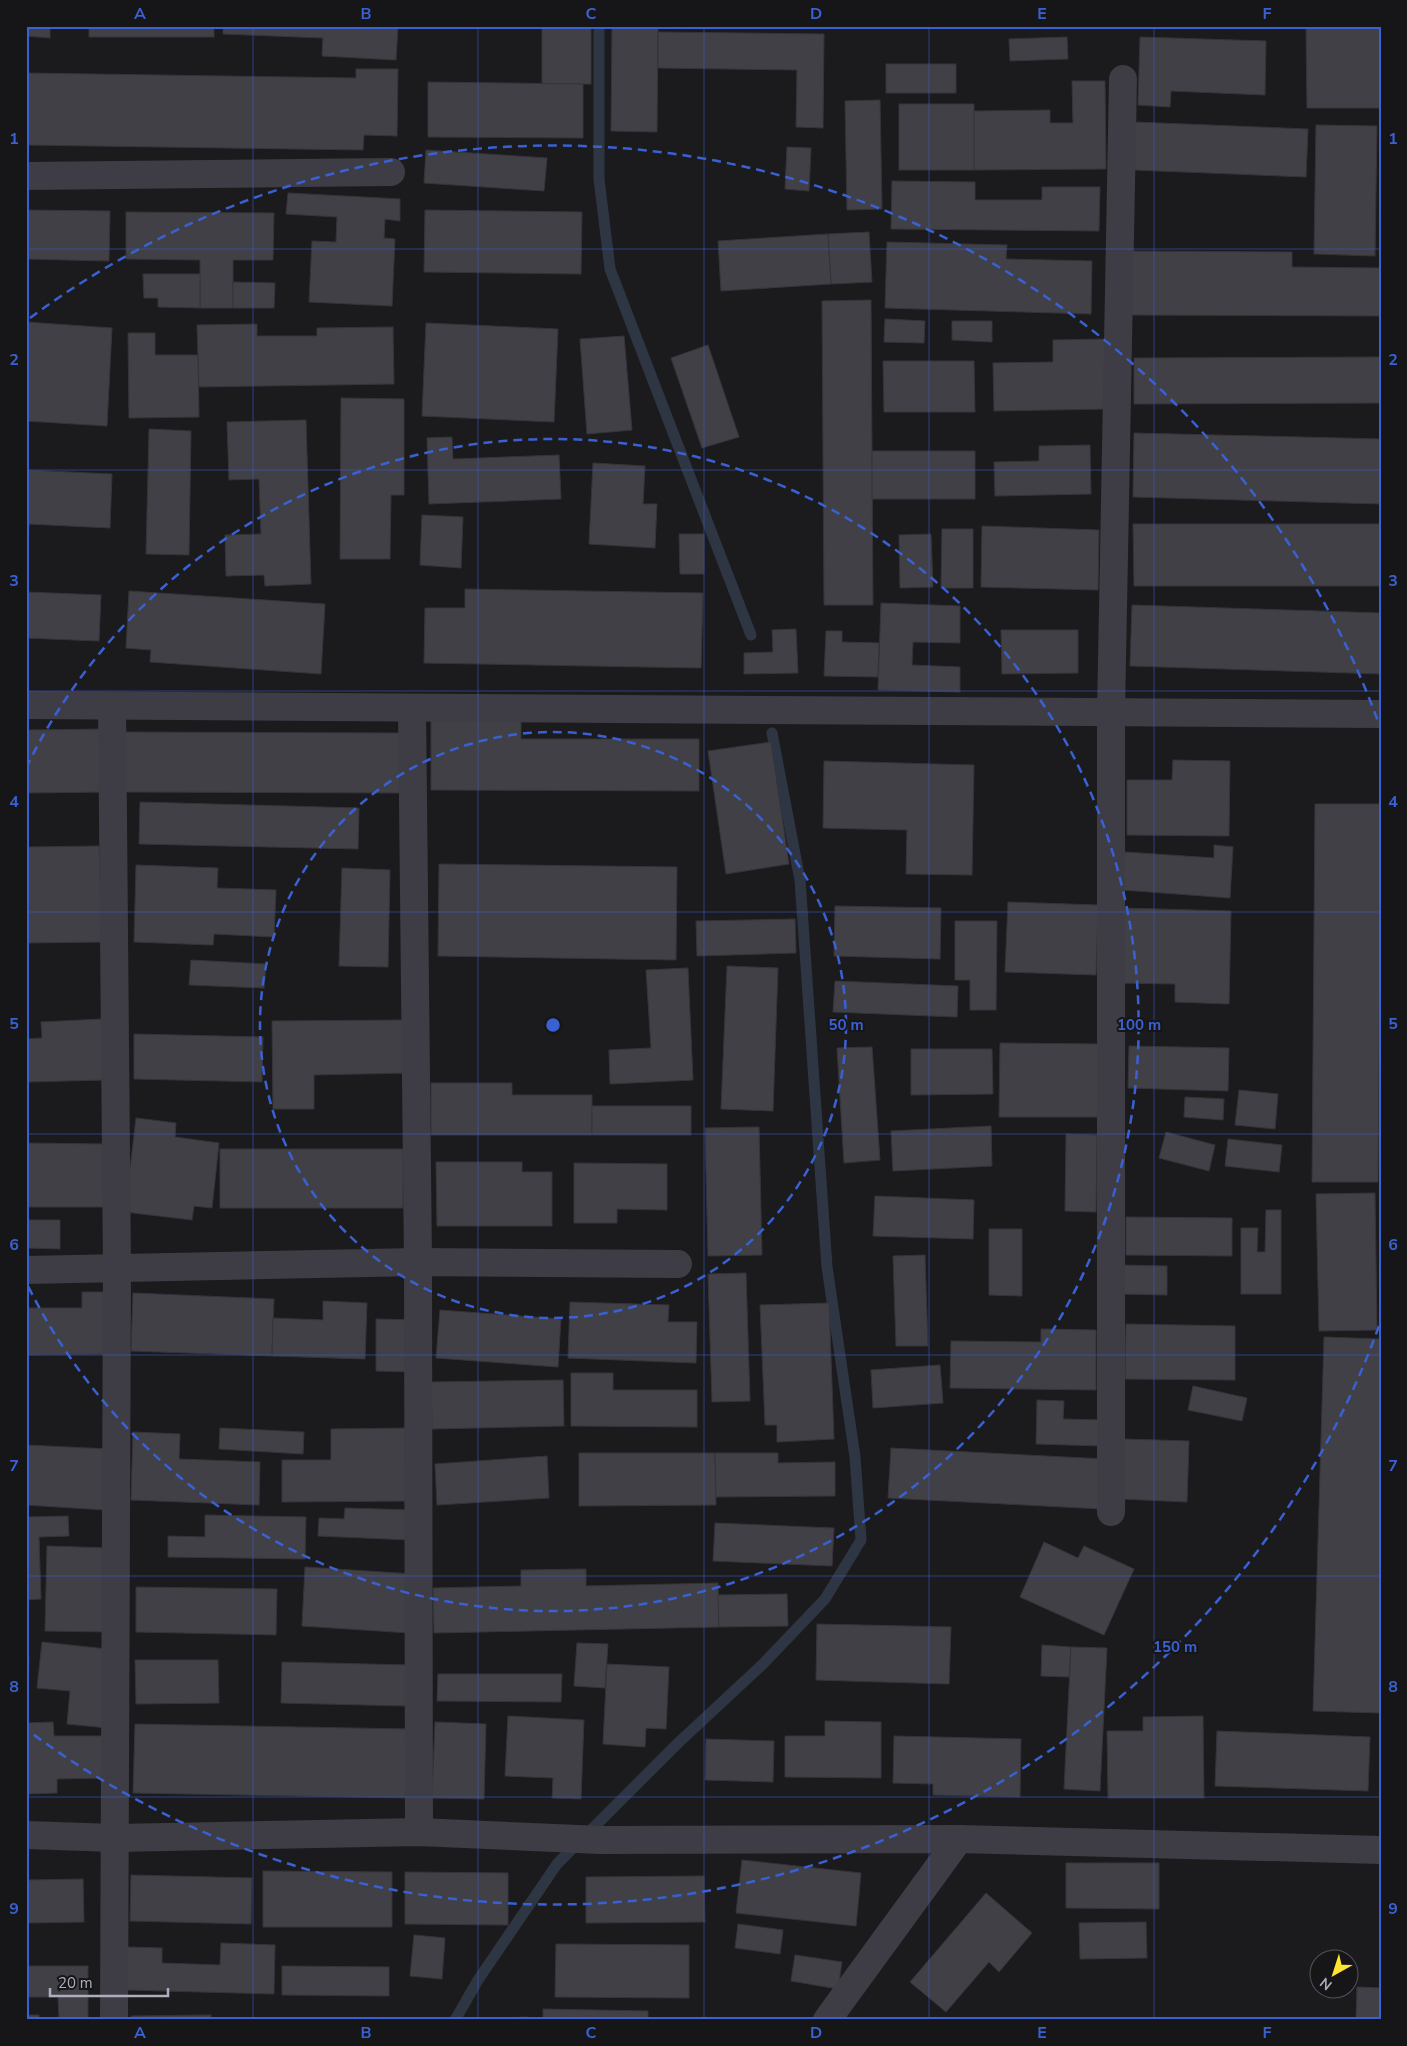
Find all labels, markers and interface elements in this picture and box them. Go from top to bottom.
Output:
text: A [134,3,146,25]
text: B [360,3,372,25]
text: C [586,3,597,25]
text: D [810,3,822,25]
text: E [1037,3,1047,25]
text: F [1263,3,1272,25]
text: 1 [9,128,19,150]
text: 1 [1388,128,1398,150]
text: 2 [9,349,19,371]
text: 2 [1388,349,1398,371]
text: 3 [9,570,19,592]
text: 3 [1388,570,1398,592]
text: 4 [9,791,19,813]
text: 4 [1388,791,1398,813]
text: 5 [9,1013,19,1035]
text: 5 [1388,1013,1398,1035]
text: 50 m [828,1015,864,1035]
text: 100 m [1117,1015,1161,1035]
centre of rings [544,1016,562,1034]
text: 6 [9,1234,19,1256]
text: 6 [1388,1234,1398,1256]
text: 7 [9,1455,19,1477]
text: 7 [1388,1455,1398,1477]
text: 150 m [1153,1637,1197,1657]
text: 8 [9,1676,19,1698]
text: 8 [1388,1676,1398,1698]
text: 9 [9,1898,19,1920]
text: 9 [1388,1898,1398,1920]
north arrow [1310,1948,1360,1998]
scale bar [50,1966,168,1998]
text: 20 m [58,1973,93,1993]
text: N [1316,1973,1336,1994]
text: A [134,2022,146,2044]
text: B [360,2022,372,2044]
text: C [586,2022,597,2044]
text: D [810,2022,822,2044]
text: E [1037,2022,1047,2044]
text: F [1263,2022,1272,2044]

